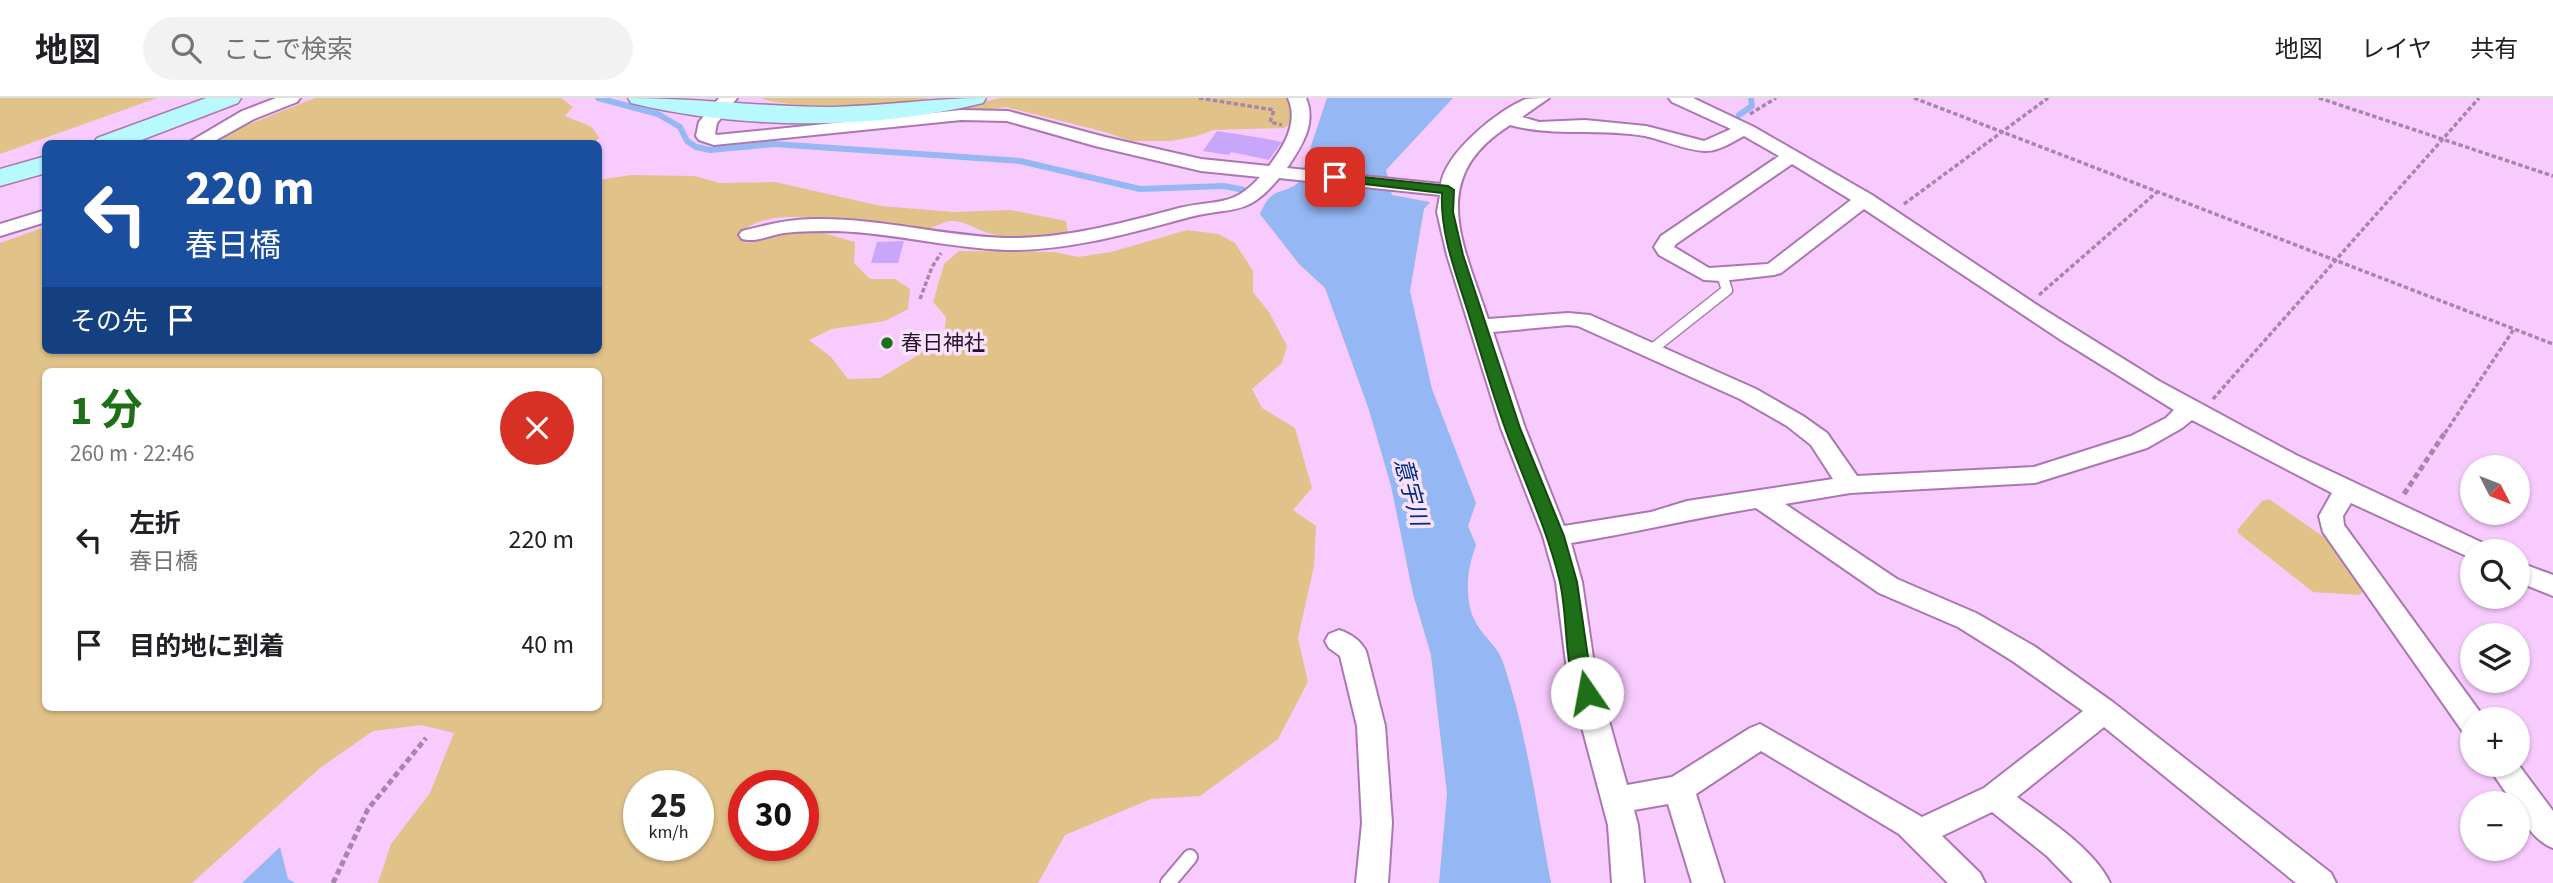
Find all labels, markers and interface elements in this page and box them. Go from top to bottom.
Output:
search box [143,17,633,80]
text: 地図 [35,27,101,74]
icon: search [167,29,205,67]
text: ここで検索 [223,31,353,68]
text: 地図 [2275,32,2323,67]
text: レイヤ [2361,32,2432,67]
text: 共有 [2470,32,2518,67]
pin [1305,147,1365,207]
text: 220 m [185,154,314,224]
icon: arrive [1316,158,1354,196]
icon: left [70,168,161,259]
text: 春日橋 [185,223,281,269]
icon: arrive [162,301,200,339]
text: その先 [70,303,148,340]
place label: 春日神社 [901,328,985,358]
marker: 春日神社 [879,335,895,351]
text: 1 分 [70,381,143,441]
button: close [500,391,574,465]
text: 260 m · 22:46 [70,437,194,470]
water label: 意宇川 [1386,454,1437,532]
north arrow [2460,455,2530,525]
map controls [2460,455,2530,861]
text: 左折 [129,505,181,542]
icon: left [70,521,108,559]
text: 220 m [508,521,574,558]
button: search [2460,539,2530,609]
text: 春日橋 [129,545,198,578]
button: layers [2460,623,2530,693]
icon: arrive [70,626,108,664]
text: 40 m [521,626,574,663]
text: 目的地に到着 [129,628,285,665]
position arrow [1550,656,1624,730]
button: + [2460,707,2530,777]
speed limit sign: 30 [728,770,819,861]
text: 25 [650,781,687,831]
button: − [2460,791,2530,861]
text: km/h [649,820,688,845]

